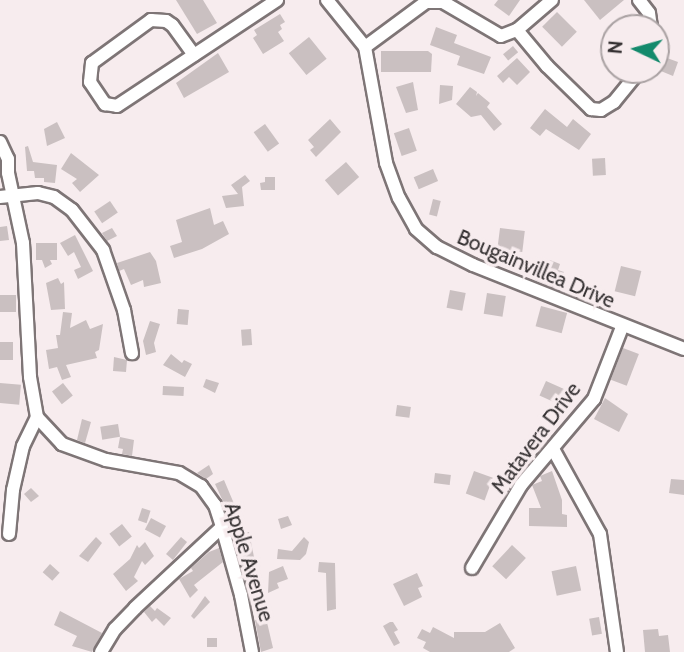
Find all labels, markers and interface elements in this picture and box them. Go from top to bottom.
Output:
north arrow [600,14,670,84]
text: N [604,40,628,55]
street label: Bougainvillea Drive [453,224,619,314]
street label: Matavera Drive [486,377,586,499]
street label: Apple Avenue [219,499,279,625]

